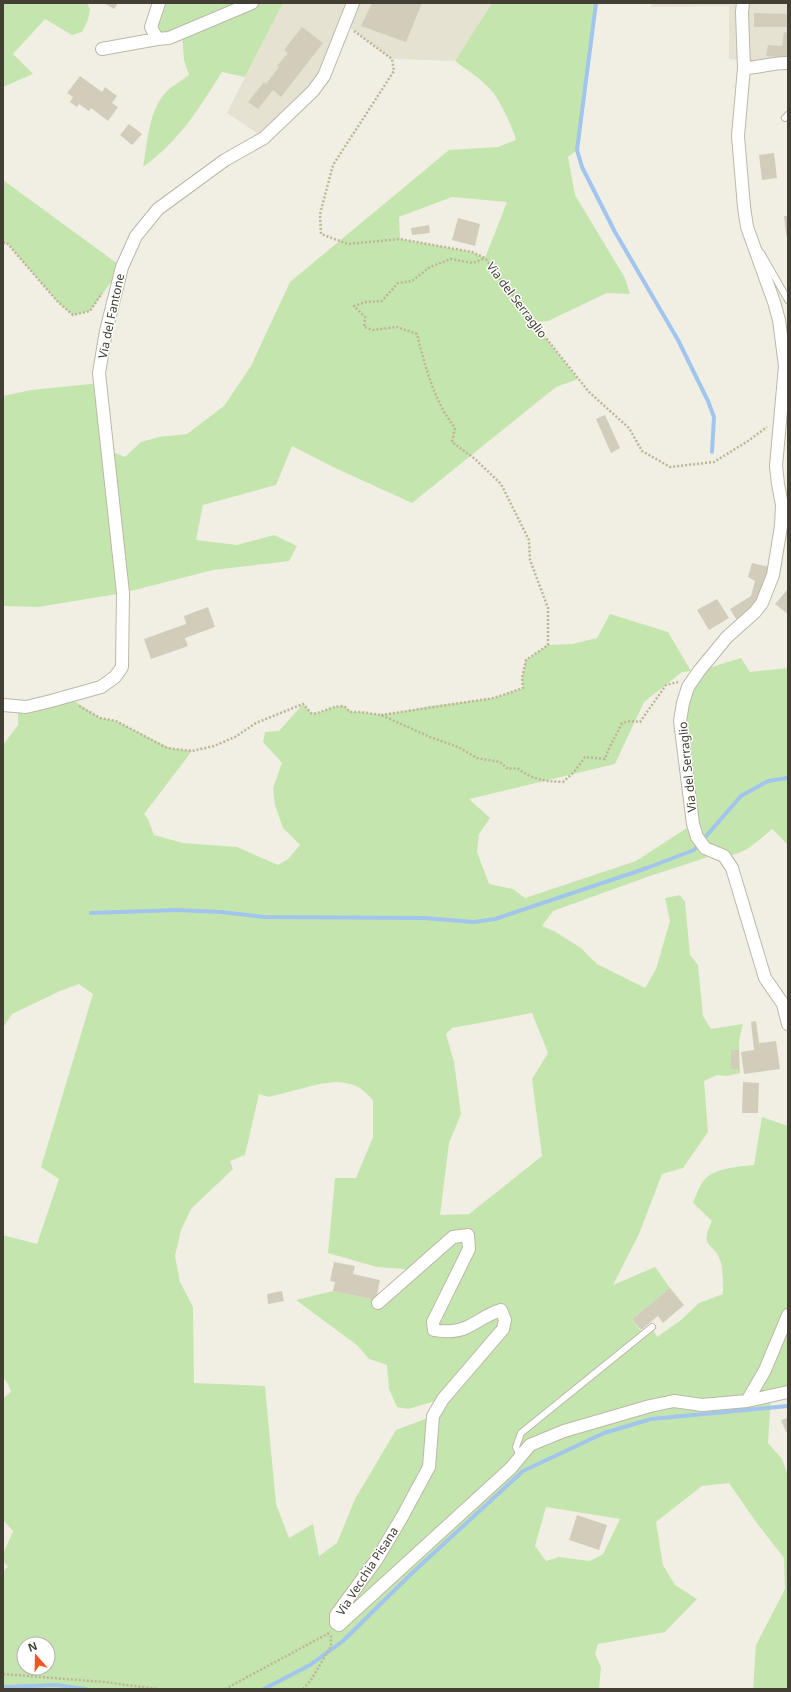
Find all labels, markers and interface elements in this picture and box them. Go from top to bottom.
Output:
street label: Via del Serraglio [483,259,551,341]
street label: Via del Fantone [94,272,128,360]
street label: Via del Serraglio [674,721,700,813]
street label: Via Vecchia Pisana [332,1523,402,1619]
north arrow [16,1636,56,1676]
text: N [26,1638,39,1655]

